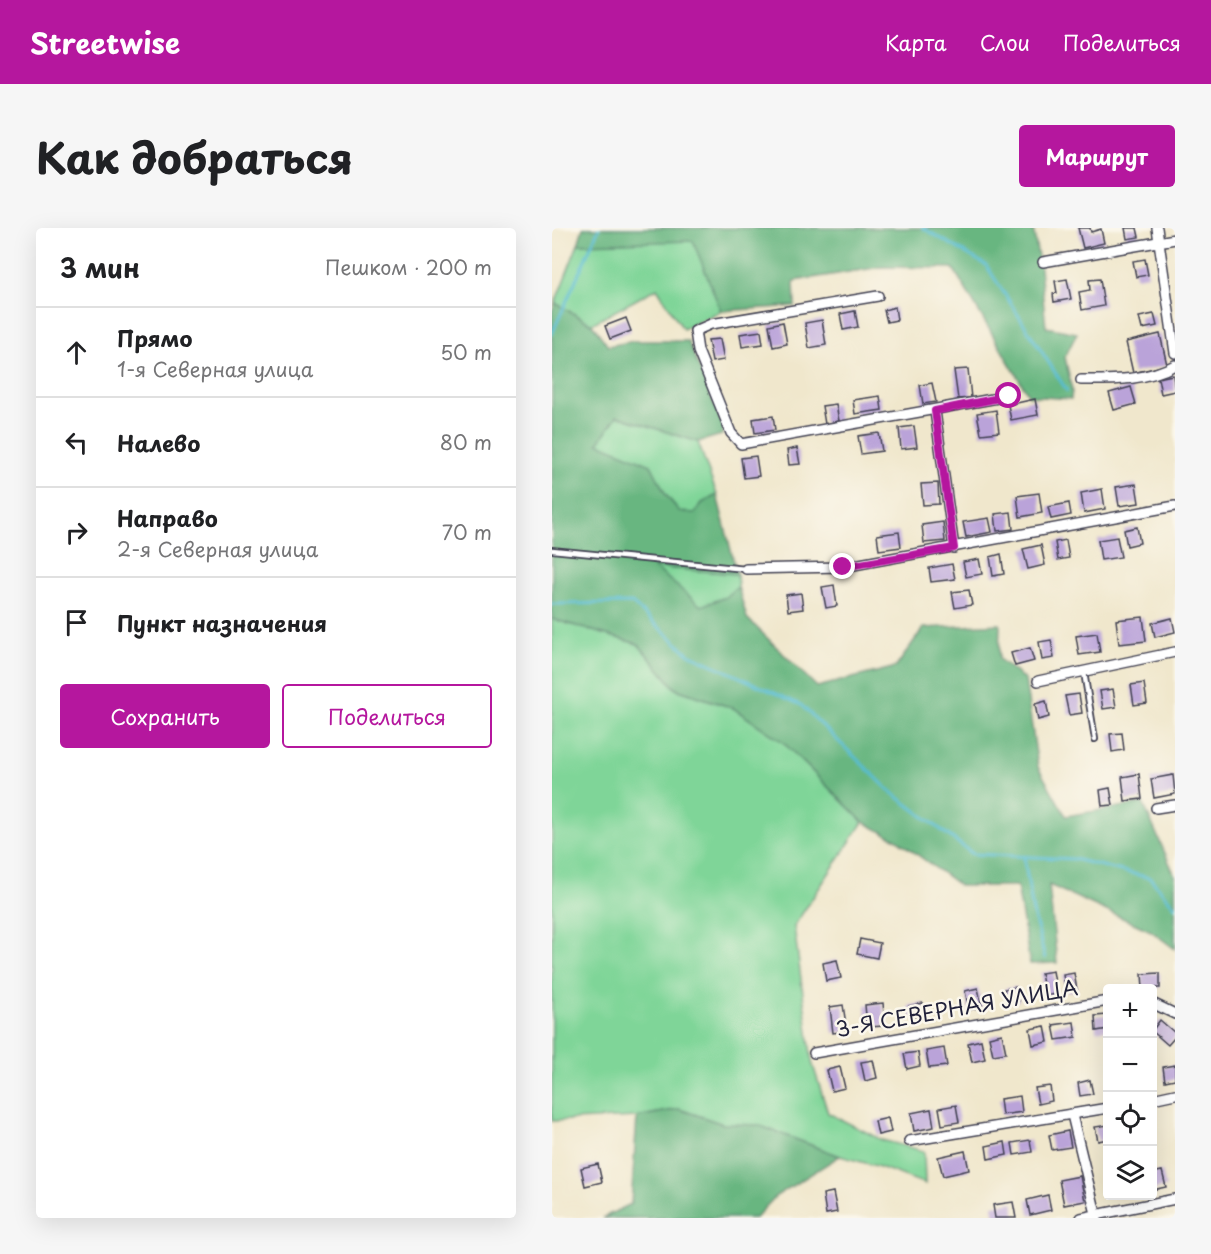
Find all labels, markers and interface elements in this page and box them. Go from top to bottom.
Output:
text: Streetwise [30,21,180,64]
text: Карта [885,26,947,58]
text: Слои [980,26,1030,58]
text: Поделиться [1063,26,1181,58]
text: Как добраться [36,125,353,188]
button: Маршрут [1019,125,1175,187]
text: 3 мин [60,248,140,287]
text: Пешком · 200 m [325,252,492,282]
text: Прямо [117,321,192,354]
icon: ahead [60,336,93,369]
text: 50 m [440,337,492,367]
text: 1-я Северная улица [117,354,313,384]
route start [995,382,1021,408]
icon: left [60,426,93,459]
text: Налево [117,426,200,459]
text: 80 m [440,427,492,457]
text: Направо [117,501,218,534]
icon: right [60,516,93,549]
text: 70 m [442,517,492,547]
text: 2-я Северная улица [117,534,318,564]
route end [829,553,855,579]
icon: arrive [60,606,93,639]
text: Пункт назначения [117,606,327,639]
button: Сохранить [60,684,270,748]
button: Поделиться [282,684,492,748]
street label: 3-Я СЕВЕРНАЯ УЛИЦА [833,970,1080,1044]
map controls [1103,984,1157,1200]
button: + [1103,984,1157,1038]
button: − [1103,1038,1157,1092]
button: locate [1103,1092,1157,1146]
button: layers [1103,1146,1157,1200]

